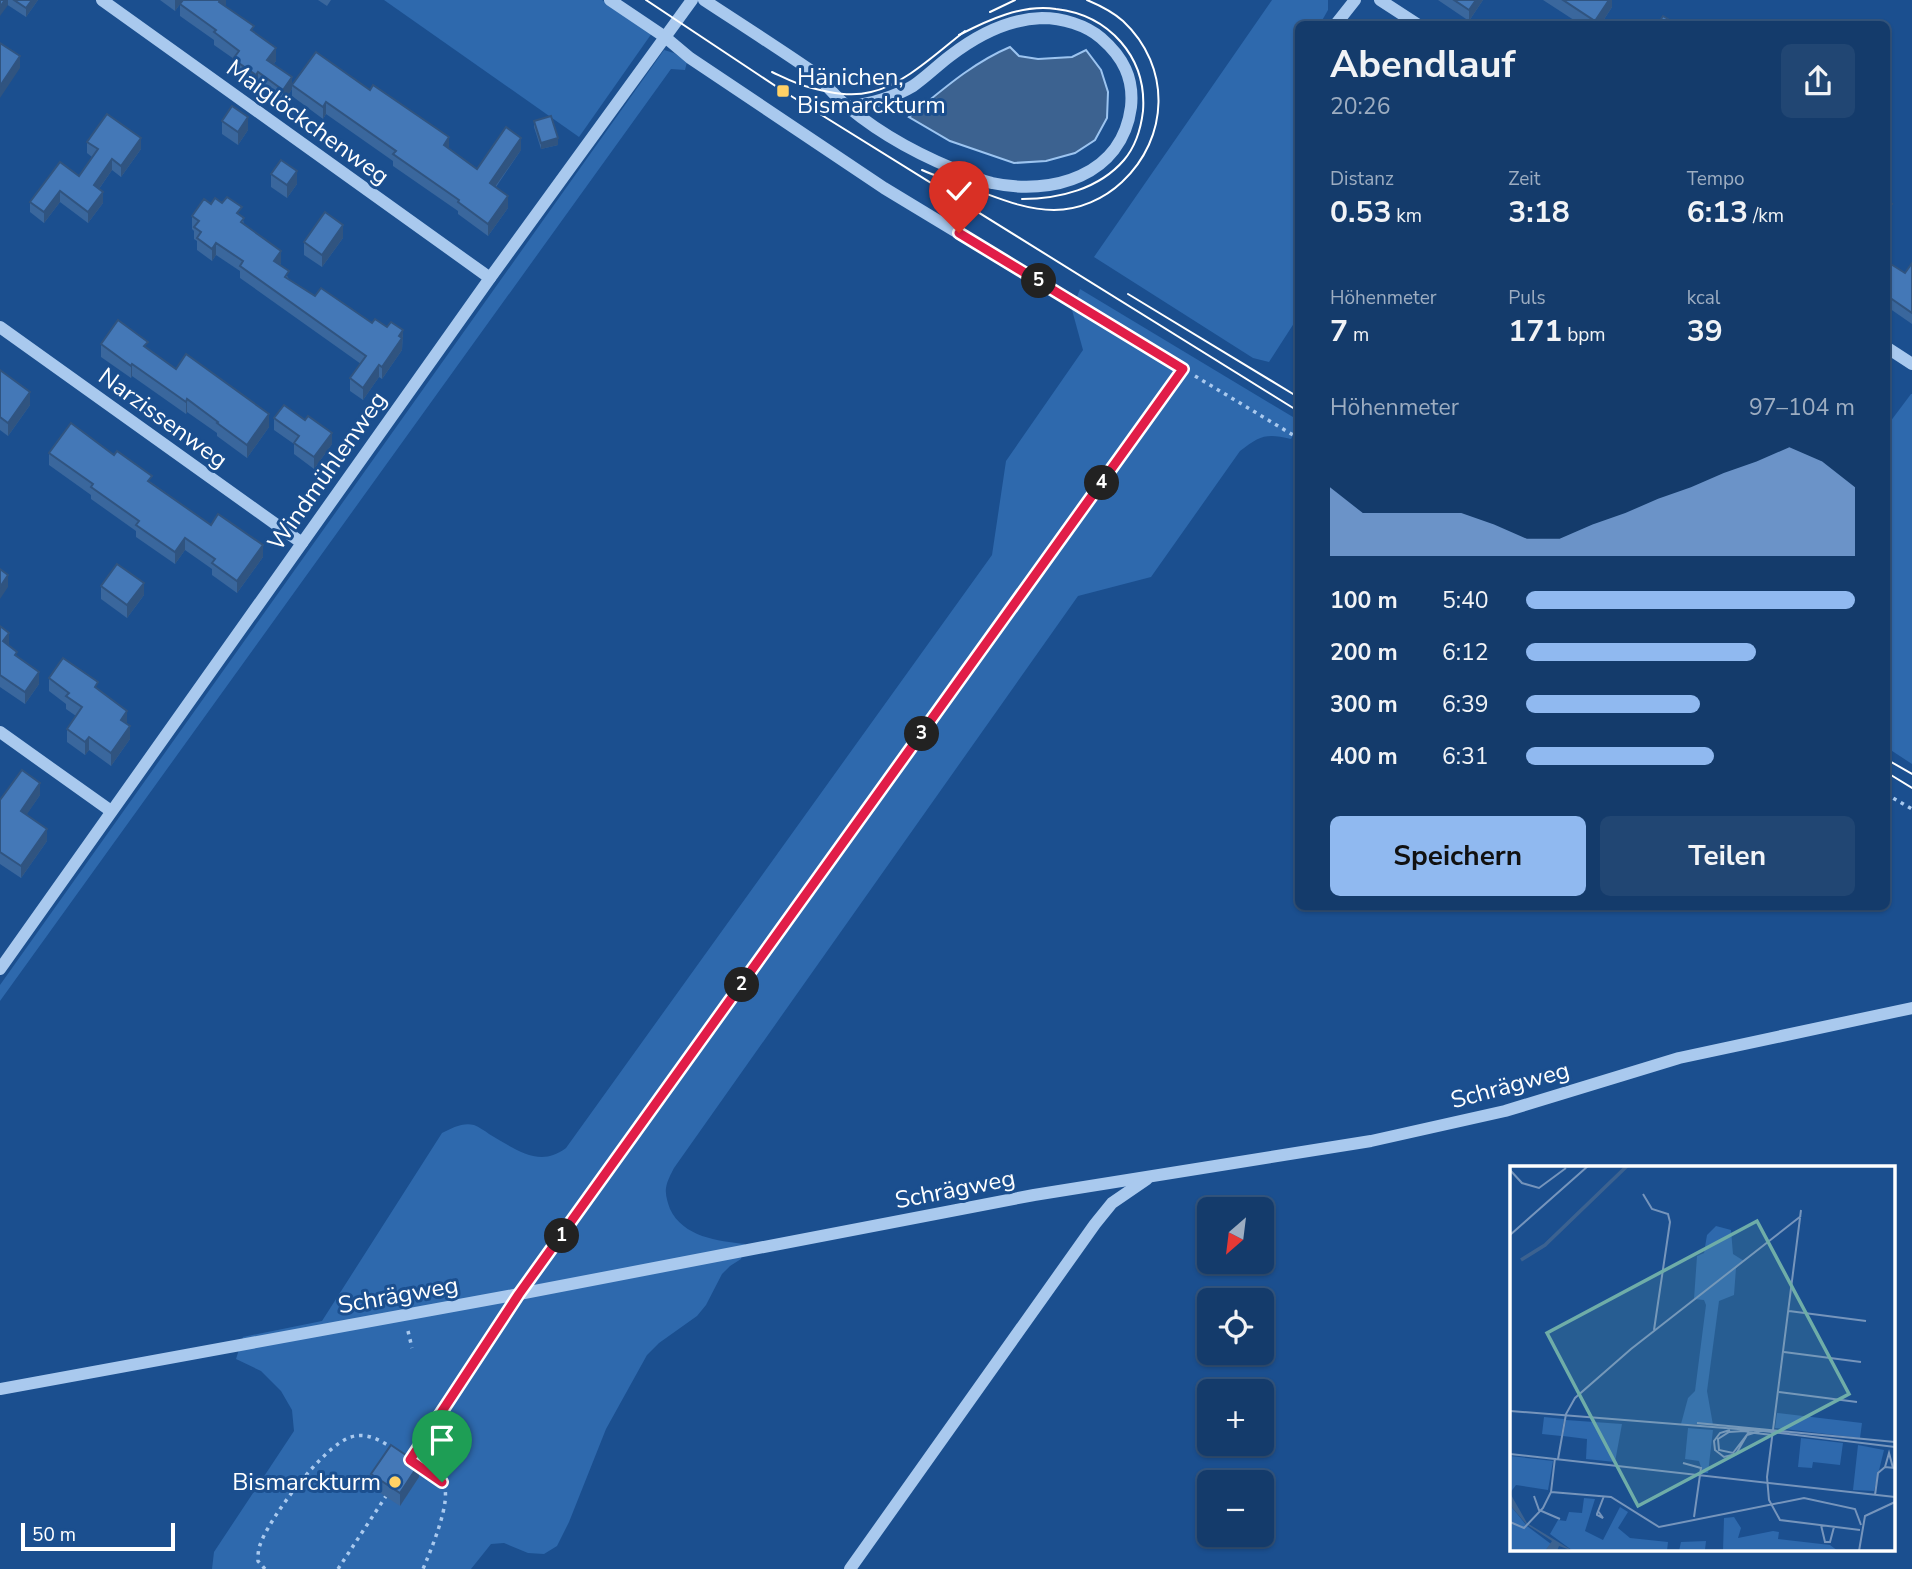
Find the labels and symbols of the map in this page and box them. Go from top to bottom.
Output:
street label: Maiglöckchenweg [220,52,396,192]
place label: Hänichen, Bismarckturm [797,61,946,121]
marker: Hänichen, Bismarckturm [775,83,791,99]
pin [929,161,989,233]
pin: 5 [1021,264,1056,298]
street label: Narzissenweg [92,360,234,476]
street label: Windmühlenweg [260,385,394,557]
pin: 4 [1084,466,1120,500]
pin: 3 [904,716,940,752]
pin: 2 [724,968,760,1002]
street label: Schrägweg [1447,1054,1573,1116]
street label: Schrägweg [892,1162,1018,1216]
inset map [1510,1166,1895,1552]
north arrow [1197,1197,1274,1274]
pin: 1 [544,1218,580,1254]
street label: Schrägweg [335,1269,461,1321]
pin [412,1410,472,1482]
place label: Bismarckturm [232,1466,381,1498]
marker: Bismarckturm [387,1474,403,1490]
scale bar [21,1520,175,1552]

